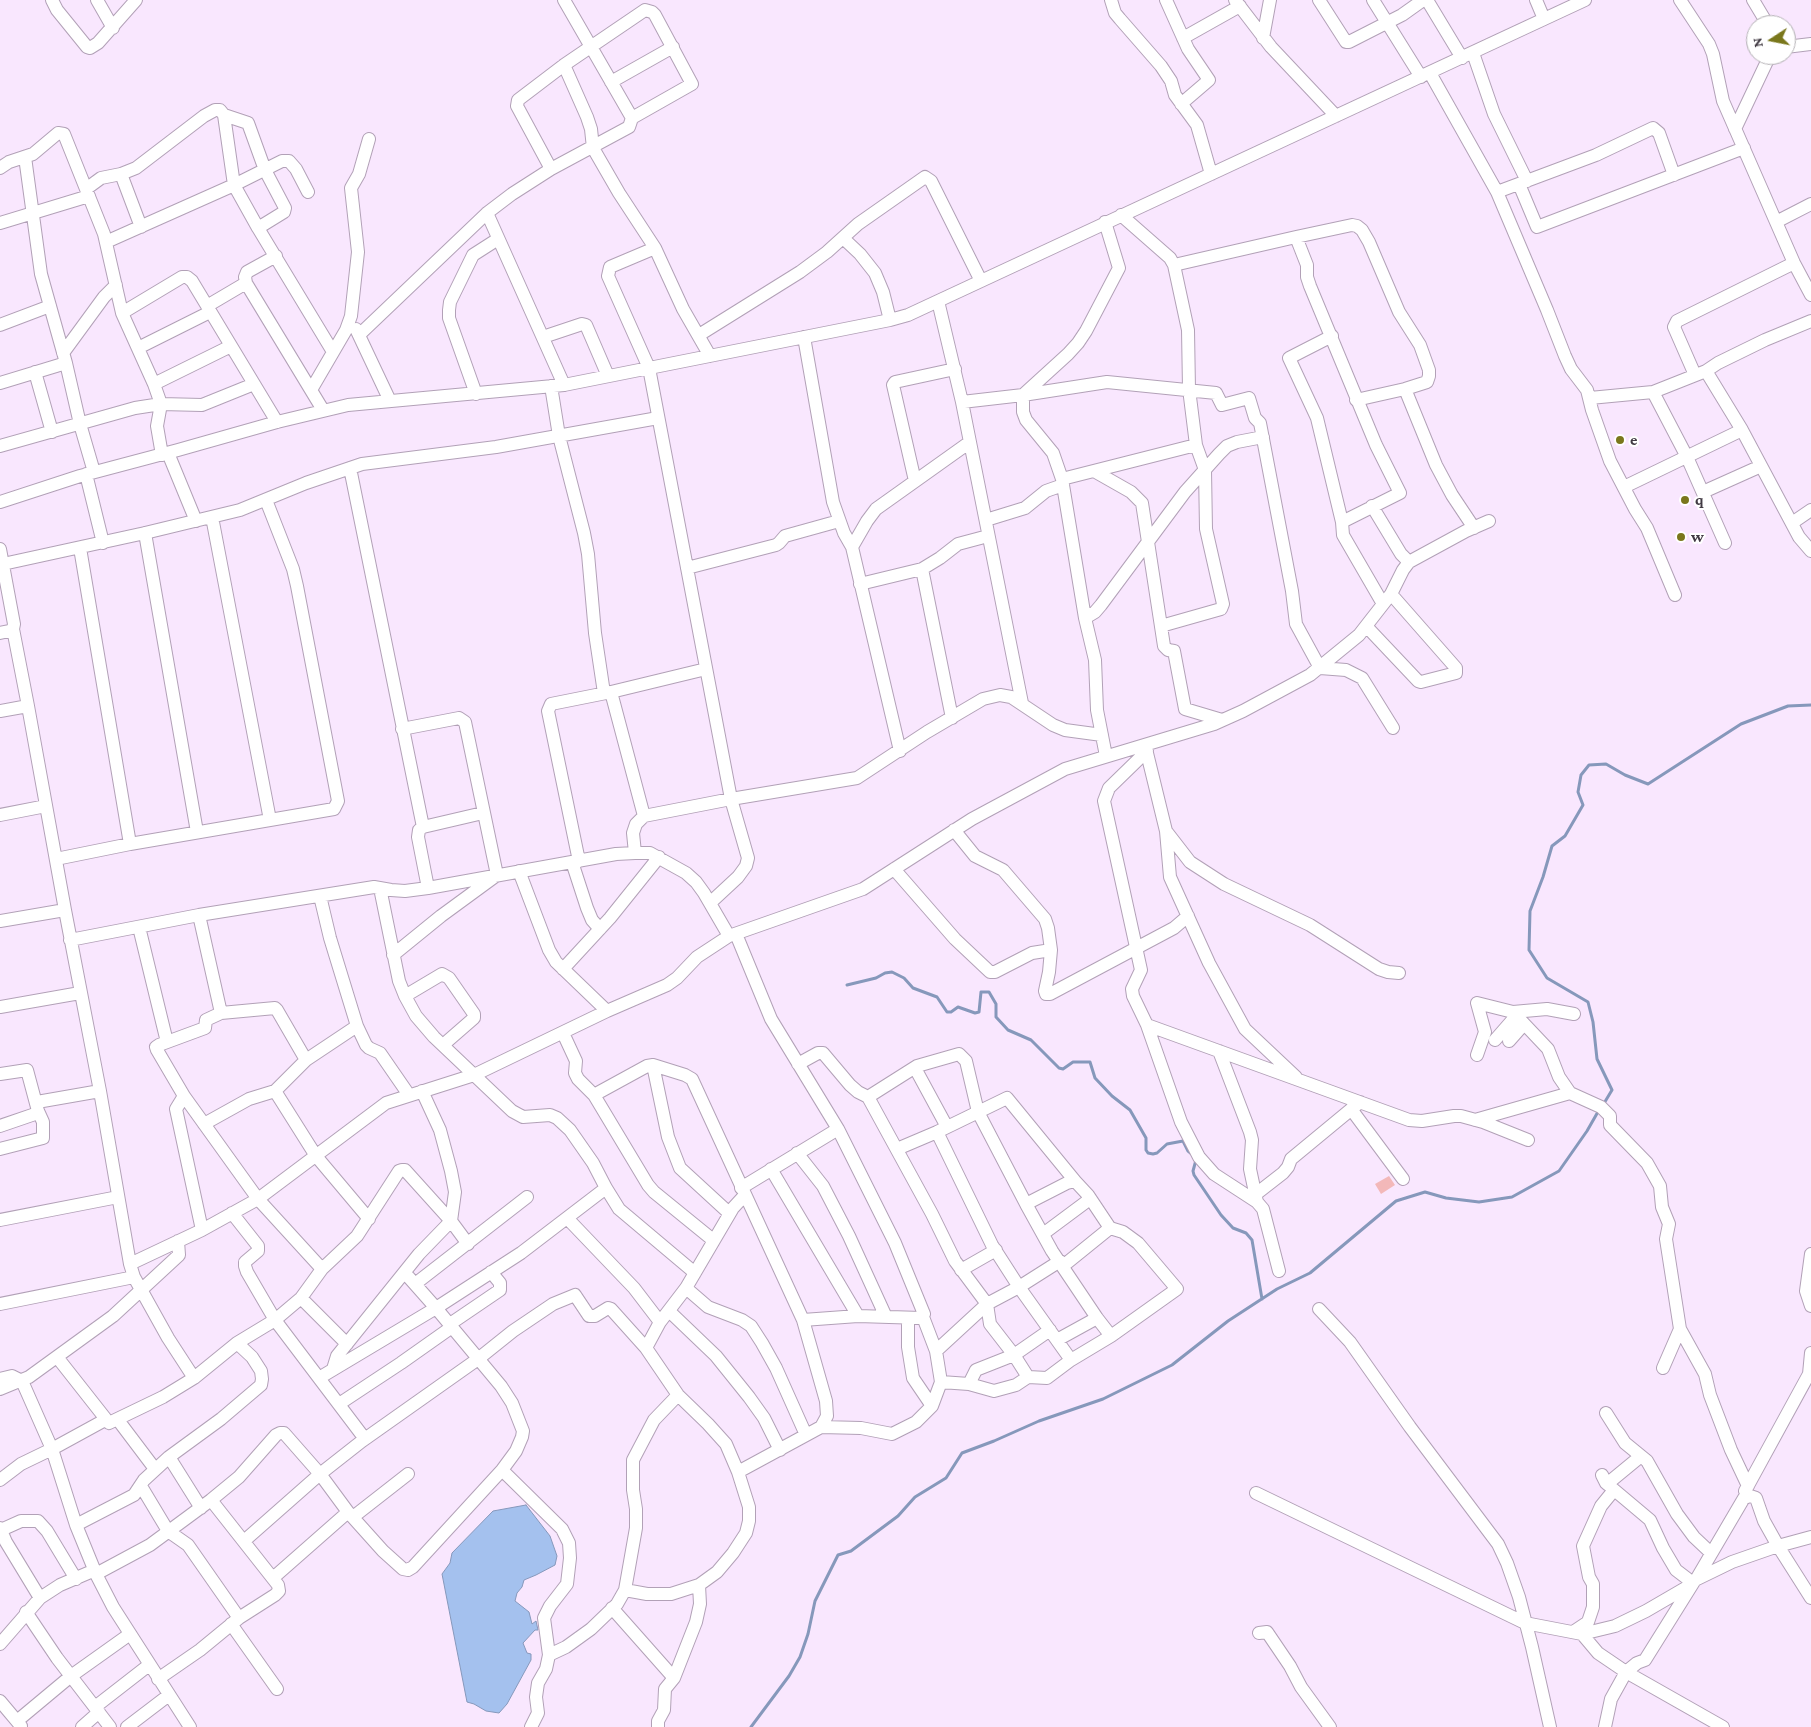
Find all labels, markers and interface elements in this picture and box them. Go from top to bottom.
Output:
north arrow [1746,15,1796,65]
text: N [1748,36,1766,49]
place label: e [1630,430,1637,450]
marker: e [1614,434,1626,446]
place label: q [1695,490,1704,510]
marker: q [1679,494,1691,506]
place label: w [1691,527,1704,547]
marker: w [1675,531,1687,543]

